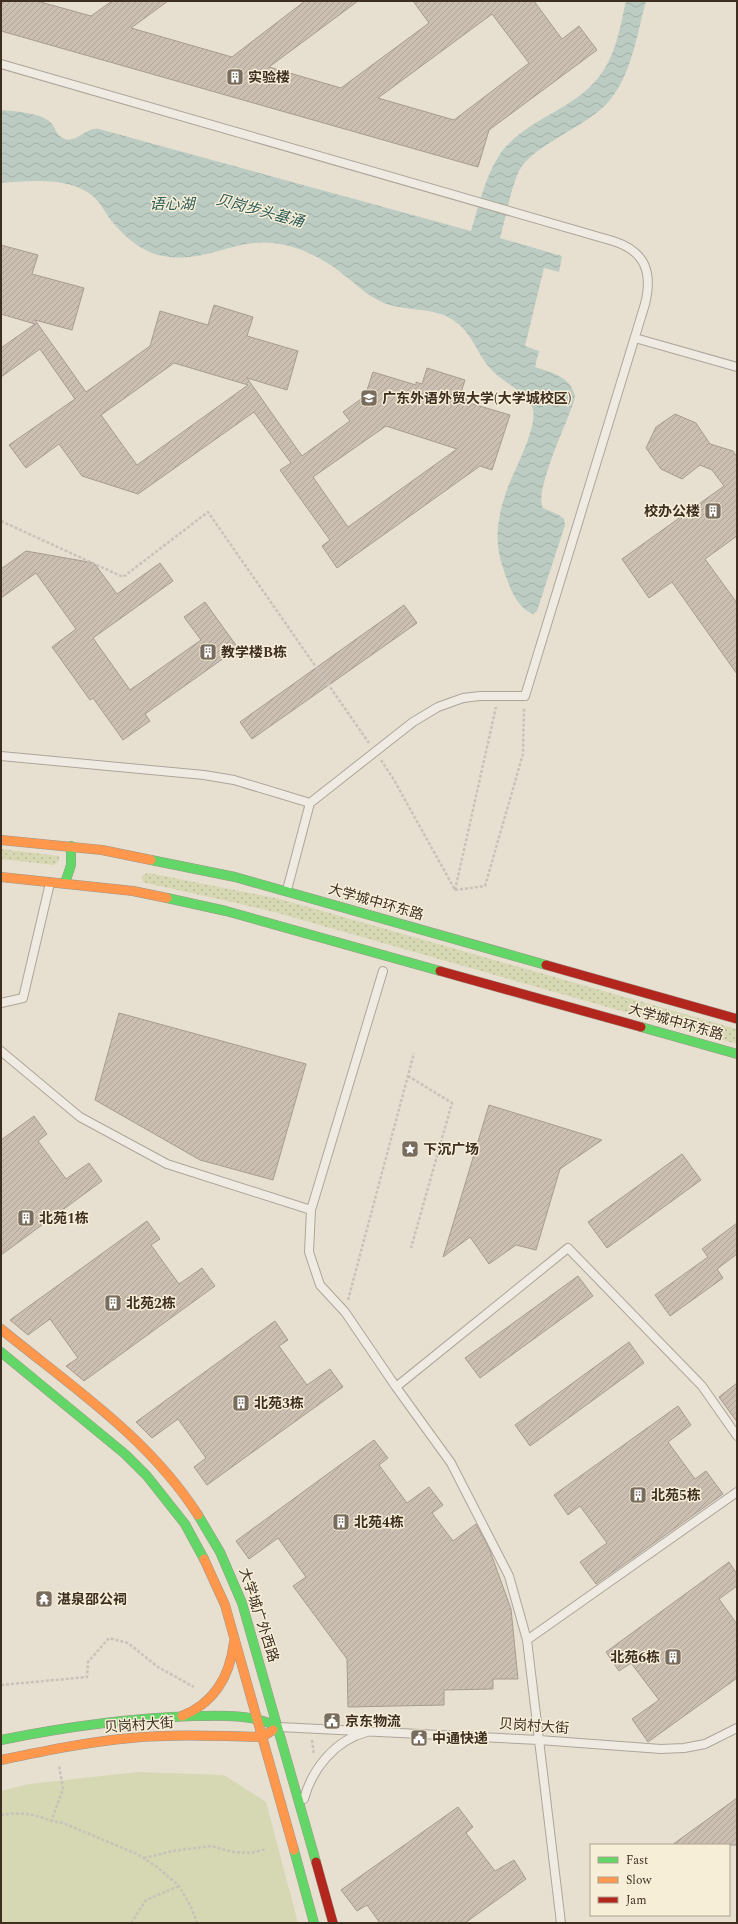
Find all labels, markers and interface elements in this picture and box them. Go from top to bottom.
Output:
building icon: 实验楼 [225,67,245,87]
place label: 实验楼 [248,67,290,88]
water label: 贝岗步头基涌 [214,188,308,234]
water label: 语心湖 [149,193,196,216]
school or university icon: 广东外语外贸大学(大学城校区) [359,388,379,408]
place label: 广东外语外贸大学(大学城校区) [382,388,571,409]
place label: 校办公楼 [644,501,700,522]
building icon: 校办公楼 [703,501,723,521]
building icon: 教学楼B栋 [198,642,218,662]
place label: 教学楼B栋 [221,642,287,663]
street label: 大学城中环东路 [326,878,426,926]
street label: 大学城中环东路 [626,998,726,1046]
place icon: 下沉广场 [400,1139,420,1159]
place label: 下沉广场 [423,1139,479,1160]
building icon: 北苑1栋 [16,1208,36,1228]
place label: 北苑1栋 [39,1208,89,1229]
building icon: 北苑2栋 [103,1293,123,1313]
place label: 北苑2栋 [126,1293,176,1314]
building icon: 北苑3栋 [231,1393,251,1413]
place label: 北苑3栋 [254,1393,304,1414]
building icon: 北苑5栋 [628,1485,648,1505]
place label: 北苑5栋 [651,1485,701,1506]
building icon: 北苑4栋 [331,1512,351,1532]
place label: 北苑4栋 [354,1512,404,1533]
street label: 大学城广外西路 [234,1565,284,1665]
temple icon: 湛泉邵公祠 [34,1589,54,1609]
place label: 湛泉邵公祠 [57,1589,127,1610]
place label: 北苑6栋 [610,1647,660,1668]
building icon: 北苑6栋 [663,1647,683,1667]
public building icon: 京东物流 [322,1711,342,1731]
place label: 京东物流 [345,1711,401,1732]
street label: 贝岗村大街 [103,1712,175,1738]
street label: 贝岗村大街 [498,1713,570,1739]
public building icon: 中通快递 [409,1728,429,1748]
place label: 中通快递 [432,1728,488,1749]
legend [590,1844,730,1916]
text: Fast [626,1851,648,1870]
text: Slow [626,1871,652,1890]
text: Jam [626,1891,647,1910]

